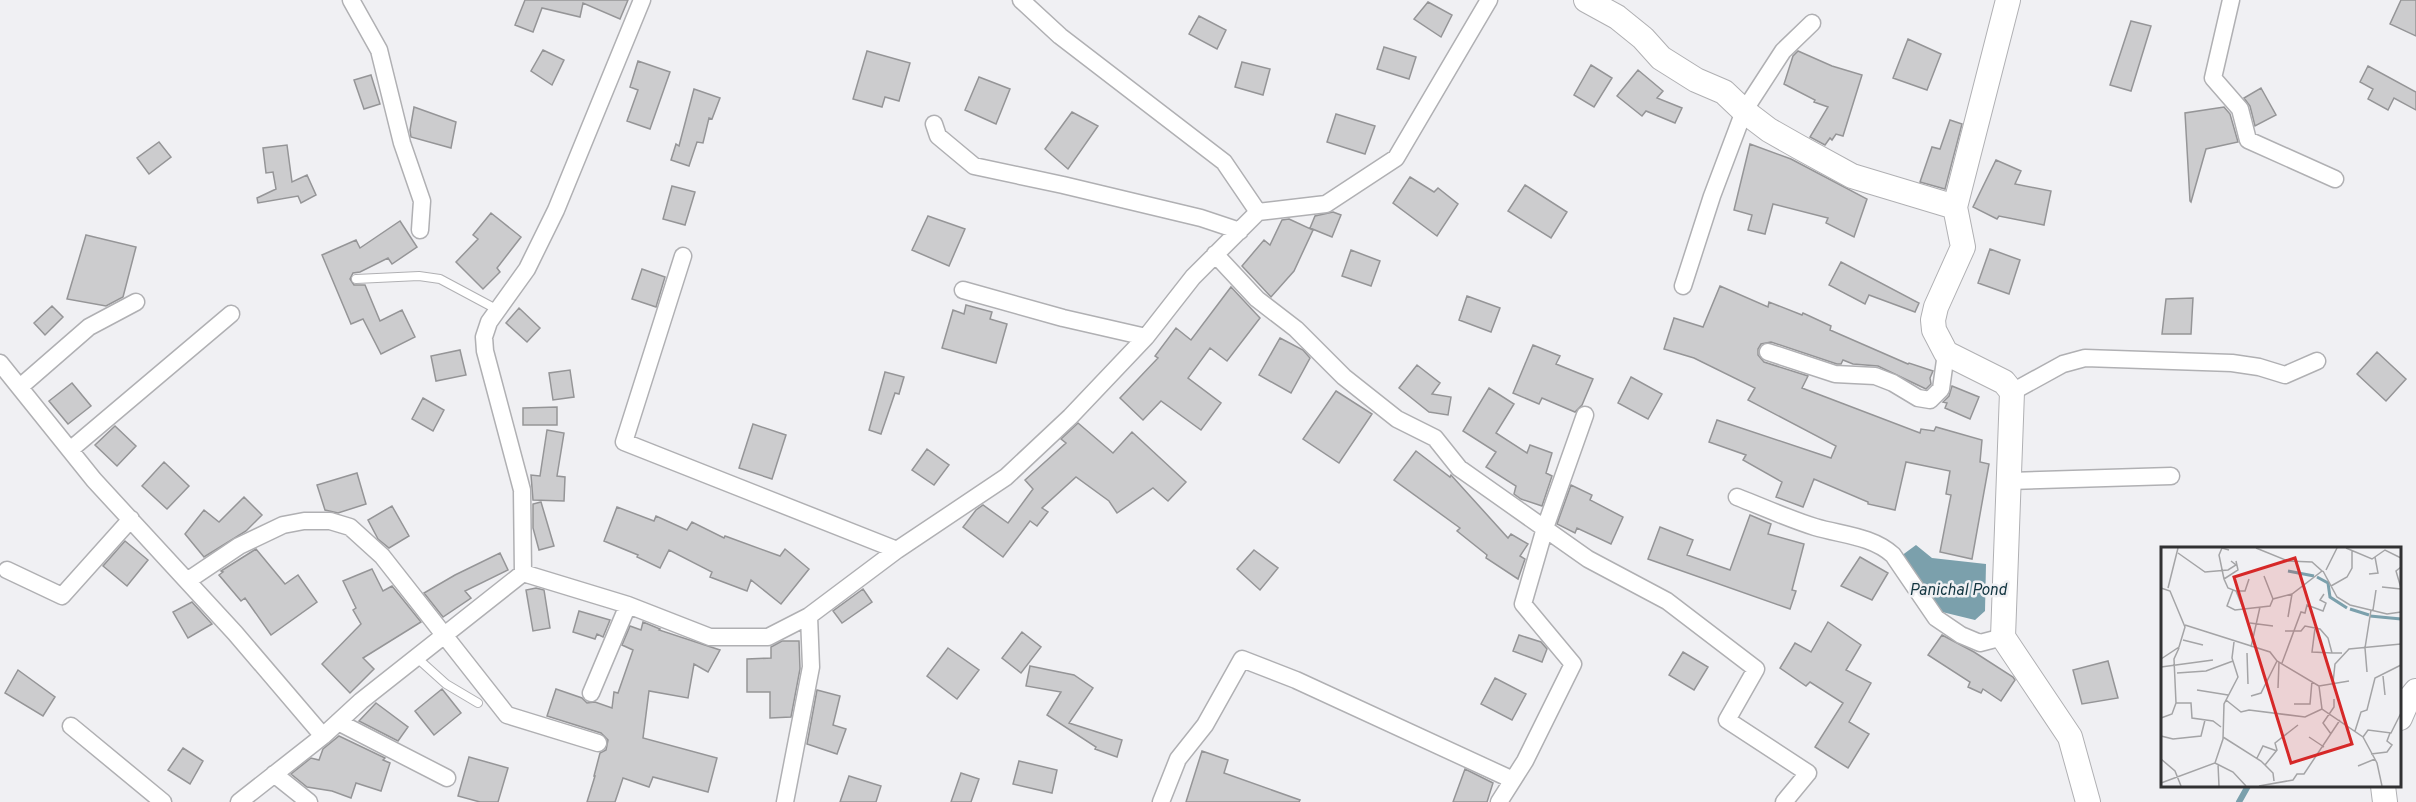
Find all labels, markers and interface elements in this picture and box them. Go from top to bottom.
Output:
inset map [2161,547,2401,787]
water label: Panichal Pond [1909,581,2008,601]

